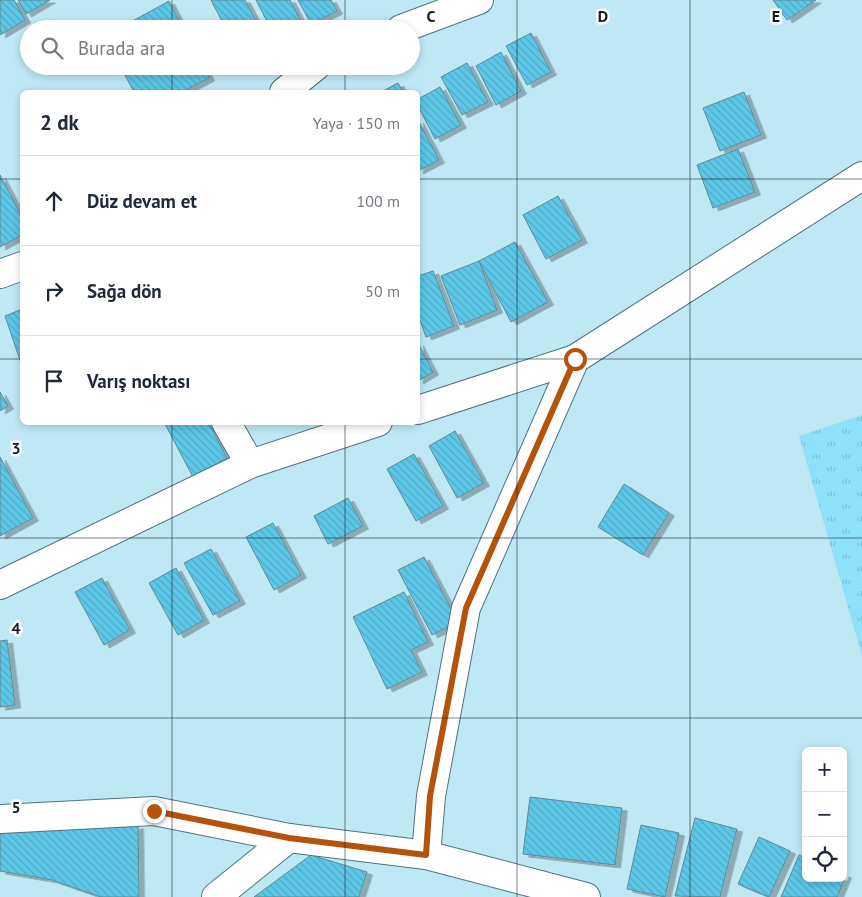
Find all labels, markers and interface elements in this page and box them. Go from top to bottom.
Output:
text: C [427,6,436,26]
text: D [598,6,608,26]
text: E [772,6,780,26]
search box [20,20,420,75]
icon: search [38,34,66,62]
text: Burada ara [78,36,165,60]
text: 2 dk [40,109,79,136]
text: Yaya · 150 m [313,113,400,133]
icon: ahead [40,187,68,215]
text: Düz devam et [87,189,197,213]
text: 100 m [357,191,400,211]
icon: right [40,277,68,305]
text: Sağa dön [87,279,162,303]
text: 50 m [365,281,400,301]
route start [564,348,587,371]
icon: arrive [40,367,68,395]
text: Varış noktası [87,369,190,393]
text: 3 [11,438,21,458]
text: 4 [11,618,21,638]
map controls [802,747,847,882]
button: + [802,747,847,792]
button: − [802,792,847,837]
text: 5 [11,797,21,817]
route end [143,800,166,823]
button: locate [802,837,847,882]

